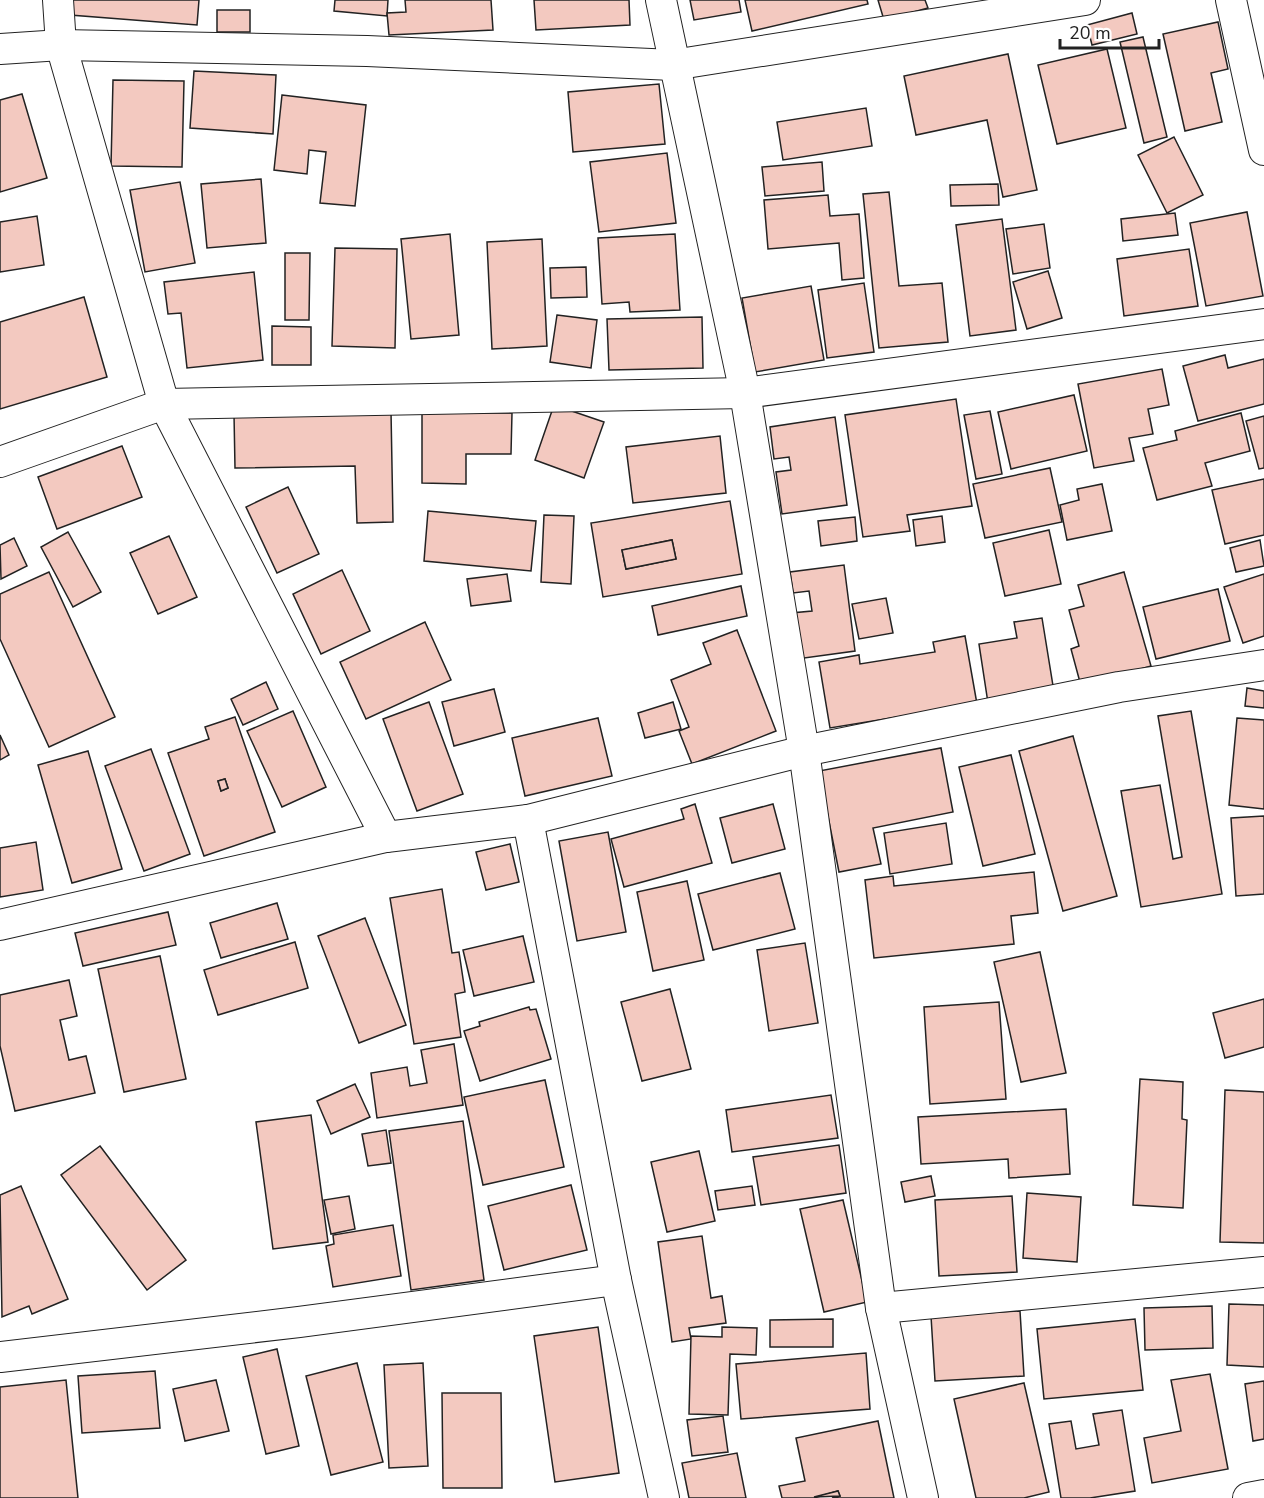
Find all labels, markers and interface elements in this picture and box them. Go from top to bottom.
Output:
scale bar [1060,12,1159,50]
text: 20 m [1069,21,1111,45]

